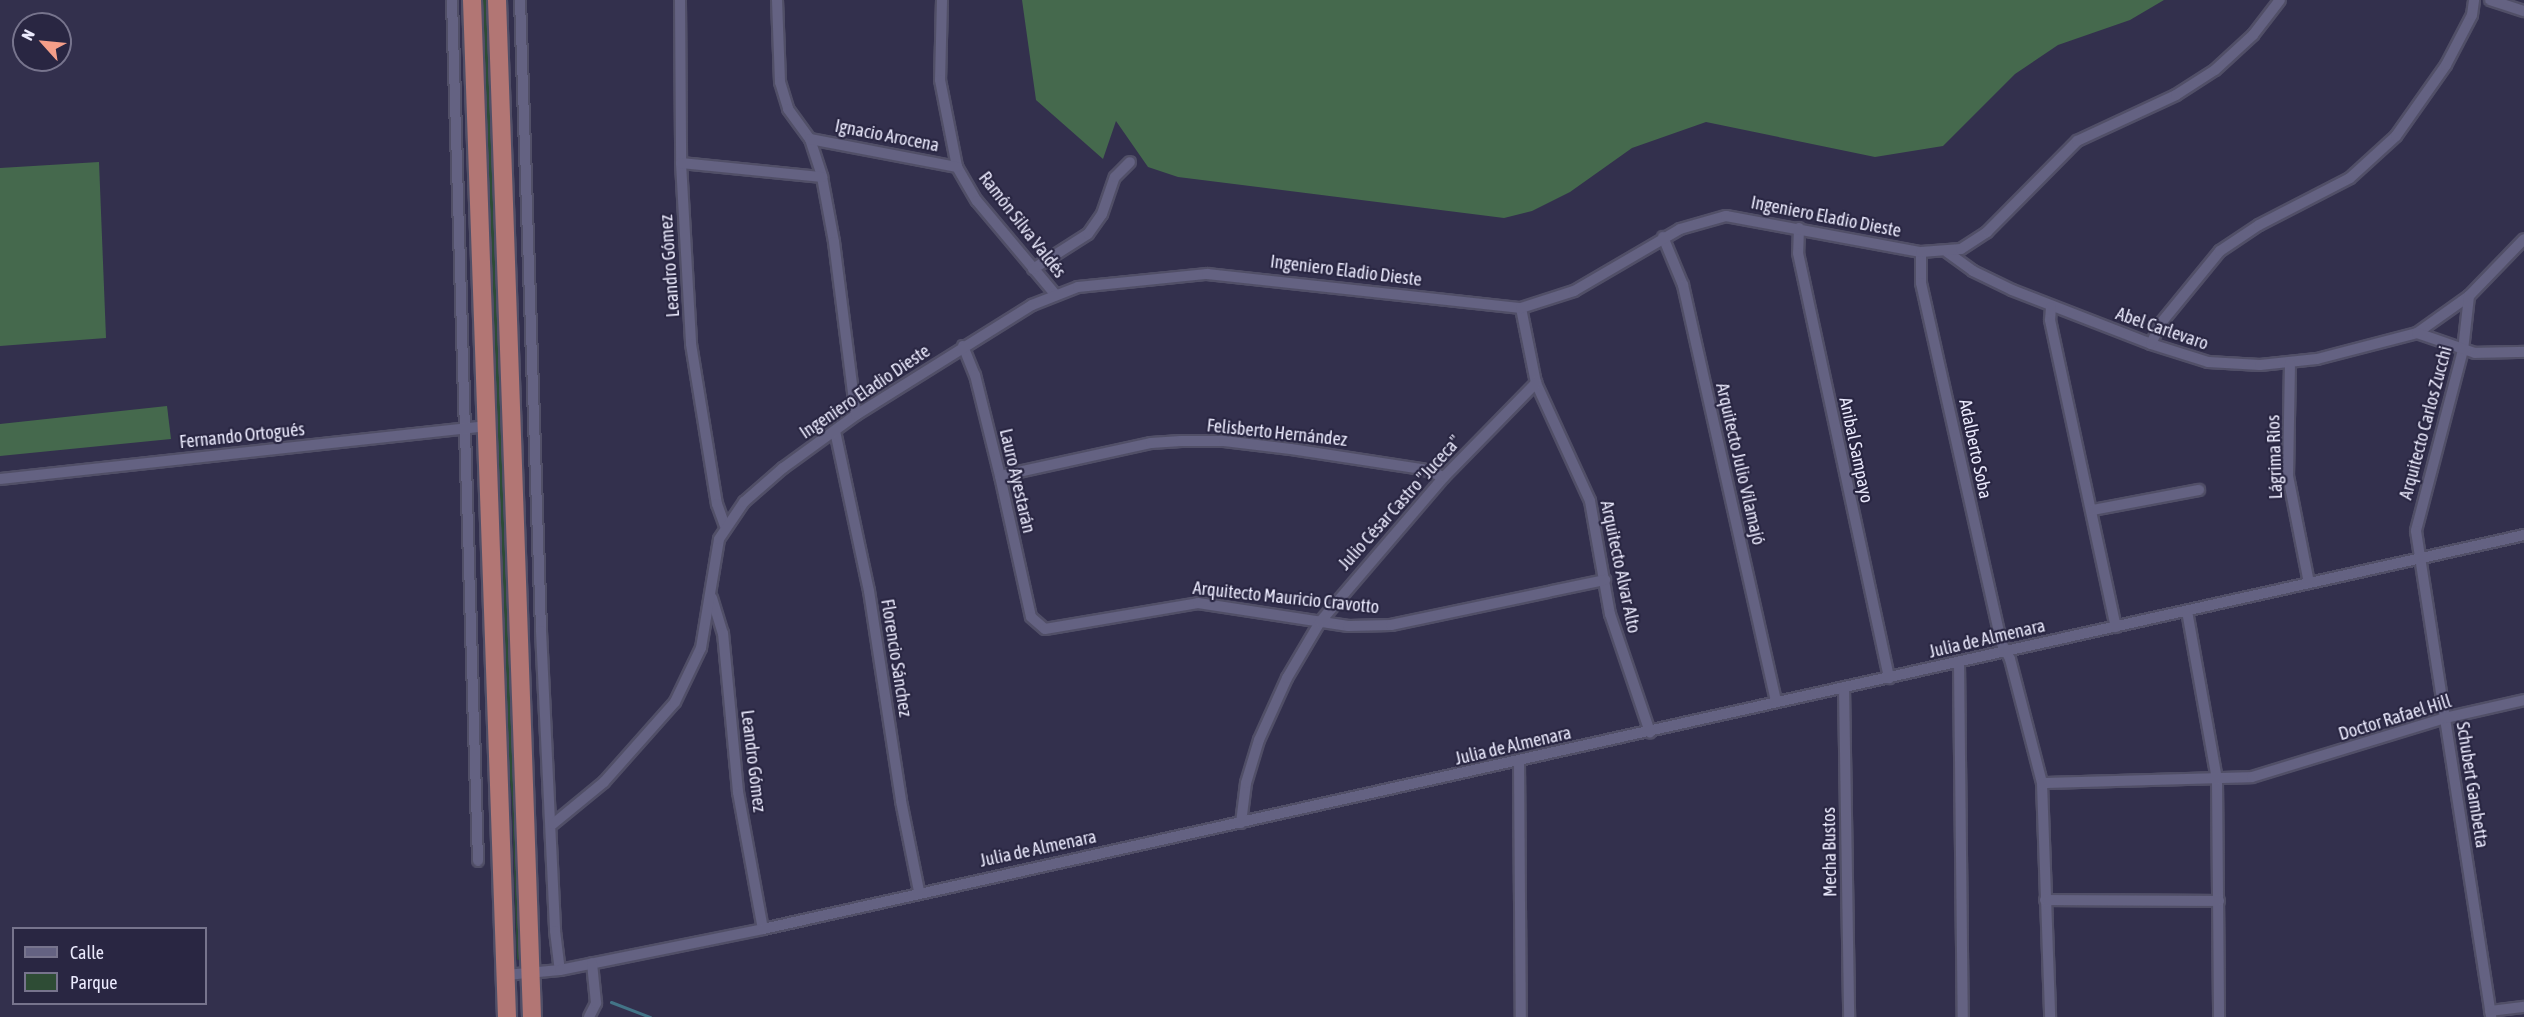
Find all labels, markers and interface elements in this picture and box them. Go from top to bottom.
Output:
north arrow [12,12,72,72]
text: N [18,26,38,43]
street label: Ignacio Arocena [833,115,941,157]
street label: Ramón Silva Valdés [974,168,1070,282]
street label: Ingeniero Eladio Dieste [1749,192,1903,242]
street label: Leandro Gómez [656,214,684,318]
street label: Ingeniero Eladio Dieste [1269,251,1423,291]
street label: Abel Carlevaro [2113,303,2211,355]
street label: Ingeniero Eladio Dieste [796,340,934,444]
street label: Arquitecto Carlos Zucchi [2395,344,2457,502]
street label: Arquitecto Julio Vilamajó [1711,381,1769,547]
street label: Anibal Sampayo [1834,395,1878,505]
street label: Adalberto Soba [1954,397,1996,501]
street label: Felisberto Hernández [1206,415,1348,451]
street label: Lágrima Ríos [2263,415,2287,499]
street label: Fernando Ortogués [178,419,306,453]
street label: Lauro Ayestarán [995,427,1039,535]
street label: Julio César Castro "Juceca" [1334,431,1466,575]
street label: Arquitecto Alvar Alto [1595,499,1645,635]
street label: Arquitecto Mauricio Cravotto [1192,577,1380,619]
street label: Florencio Sánchez [876,598,916,718]
street label: Julia de Almenara [1927,615,2047,663]
street label: Doctor Rafael Hill [2336,691,2454,745]
street label: Leandro Gómez [736,709,770,813]
street label: Schubert Gambetta [2451,720,2493,850]
street label: Julia de Almenara [1453,722,1573,770]
street label: Mecha Bustos [1818,807,1842,897]
street label: Julia de Almenara [978,826,1098,872]
legend [12,927,207,1005]
text: Calle [70,942,104,963]
text: Parque [70,972,118,993]

